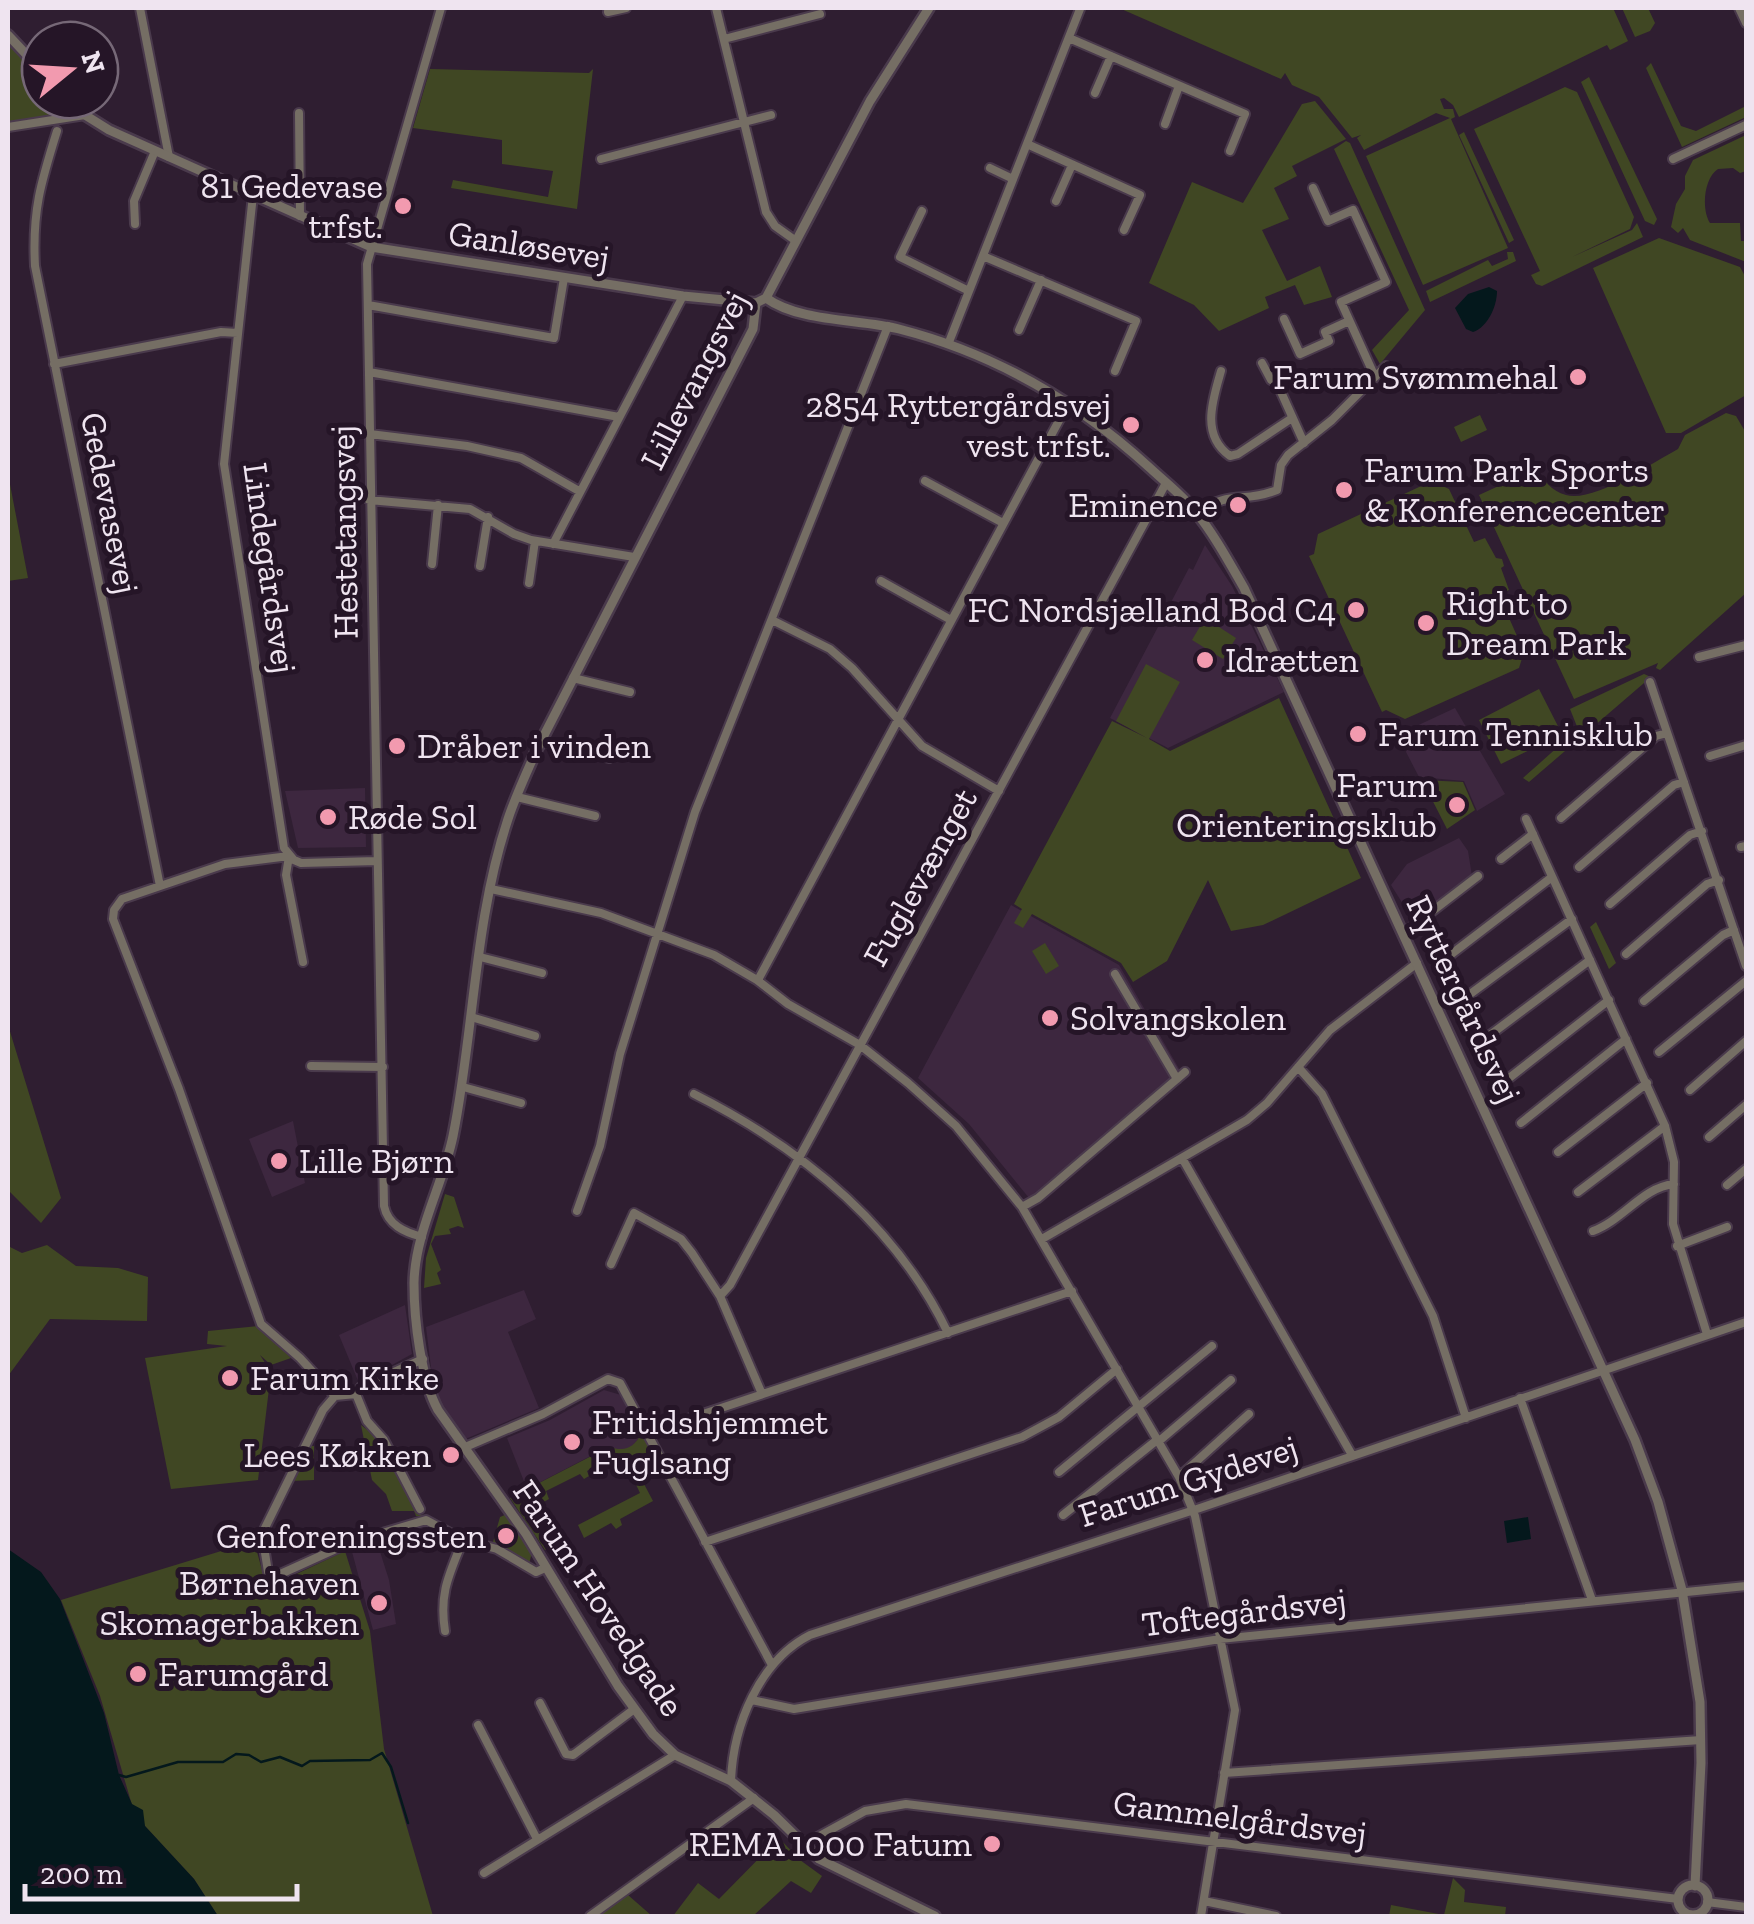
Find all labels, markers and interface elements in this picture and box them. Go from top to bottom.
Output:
north arrow [20,20,120,120]
text: N [74,47,112,78]
place label: 81 Gedevase trfst. [201,165,383,247]
marker: 81 Gedevase trfst. [392,195,414,217]
street label: Ganløsevej [446,212,612,278]
street label: Lillevangsvej [631,284,757,476]
place label: Farum Svømmehal [1273,356,1558,398]
marker: Farum Svømmehal [1567,366,1589,388]
place label: 2854 Ryttergårdsvej vest trfst. [805,384,1111,466]
street label: Gedevasevej [72,409,148,597]
marker: 2854 Ryttergårdsvej vest trfst. [1120,414,1142,436]
street label: Hestetangsvej [321,425,367,639]
place label: Farum Park Sports & Konferencecenter [1364,449,1665,531]
street label: Lindegårdsvej [234,460,306,676]
marker: Farum Park Sports & Konferencecenter [1333,479,1355,501]
place label: Eminence [1068,484,1218,526]
marker: Eminence [1227,494,1249,516]
place label: Right to Dream Park [1446,582,1626,664]
place label: FC Nordsjælland Bod C4 [968,589,1336,631]
marker: FC Nordsjælland Bod C4 [1345,599,1367,621]
marker: Right to Dream Park [1415,612,1437,634]
place label: Idrætten [1225,639,1359,681]
marker: Idrætten [1194,649,1216,671]
place label: Farum Tennisklub [1378,713,1653,755]
marker: Farum Tennisklub [1347,723,1369,745]
place label: Dråber i vinden [417,725,651,767]
marker: Dråber i vinden [386,735,408,757]
place label: Farum Orienteringsklub [1176,764,1437,846]
street label: Fuglevænget [854,781,986,973]
marker: Farum Orienteringsklub [1446,794,1468,816]
place label: Røde Sol [348,796,477,838]
marker: Røde Sol [317,806,339,828]
street label: Ryttergårdsvej [1398,889,1530,1109]
place label: Solvangskolen [1070,997,1286,1039]
marker: Solvangskolen [1039,1007,1061,1029]
place label: Lille Bjørn [299,1140,454,1182]
marker: Lille Bjørn [268,1150,290,1172]
place label: Farum Kirke [250,1357,439,1399]
marker: Farum Kirke [219,1367,241,1389]
place label: Fritidshjemmet Fuglsang [592,1401,828,1483]
street label: Farum Gydevej [1073,1426,1303,1536]
marker: Fritidshjemmet Fuglsang [561,1431,583,1453]
place label: Lees Køkken [244,1434,431,1476]
marker: Lees Køkken [440,1444,462,1466]
street label: Farum Hovedgade [504,1472,694,1724]
place label: Genforeningssten [216,1515,486,1557]
marker: Genforeningssten [495,1525,517,1547]
place label: Børnehaven Skomagerbakken [99,1562,359,1644]
street label: Toftegårdsvej [1139,1579,1349,1645]
marker: Børnehaven Skomagerbakken [368,1592,390,1614]
place label: Farumgård [158,1653,329,1695]
marker: Farumgård [127,1663,149,1685]
street label: Gammelgårdsvej [1111,1782,1369,1854]
place label: REMA 1000 Fatum [689,1823,972,1865]
marker: REMA 1000 Fatum [981,1833,1003,1855]
scale bar [25,1839,298,1901]
text: 200 m [40,1856,123,1892]

